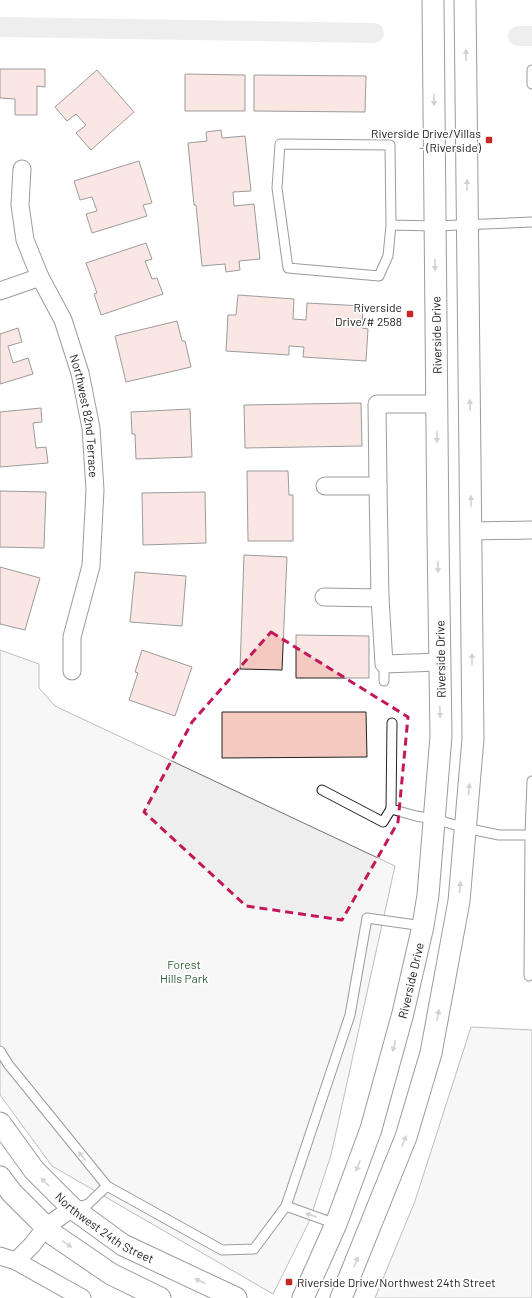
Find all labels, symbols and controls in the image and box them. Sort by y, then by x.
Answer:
one-way arrow [463,48,469,61]
one-way arrow [431,94,437,107]
place label: Riverside Drive/Villas - (Riverside) [371,126,482,154]
marker: Riverside Drive/Villas - (Riverside) [484,135,494,145]
one-way arrow [464,178,470,191]
one-way arrow [432,259,438,272]
street label: Riverside Drive [428,296,444,374]
place label: Riverside Drive/# 2588 [335,300,402,328]
marker: Riverside Drive/# 2588 [405,309,415,319]
street label: Northwest 82nd Terrace [67,352,101,478]
one-way arrow [467,398,473,411]
one-way arrow [434,431,440,444]
one-way arrow [468,494,474,507]
one-way arrow [435,561,441,574]
street label: Riverside Drive [432,620,448,698]
one-way arrow [469,653,476,665]
one-way arrow [437,706,444,718]
one-way arrow [465,783,472,795]
one-way arrow [457,881,464,893]
street label: Riverside Drive [395,941,426,1020]
park label: Forest Hills Park [160,957,208,985]
one-way arrow [435,1009,441,1021]
one-way arrow [391,1040,397,1052]
one-way arrow [402,1135,408,1147]
one-way arrow [78,1150,86,1161]
one-way arrow [354,1160,360,1172]
one-way arrow [40,1177,50,1187]
street label: Northwest 24th Street [53,1189,156,1266]
one-way arrow [305,1212,317,1218]
one-way arrow [62,1240,72,1248]
one-way arrow [353,1255,359,1267]
place label: Riverside Drive/Northwest 24th Street [297,1275,496,1289]
marker: Riverside Drive/Northwest 24th Street [284,1277,294,1287]
one-way arrow [194,1278,206,1284]

